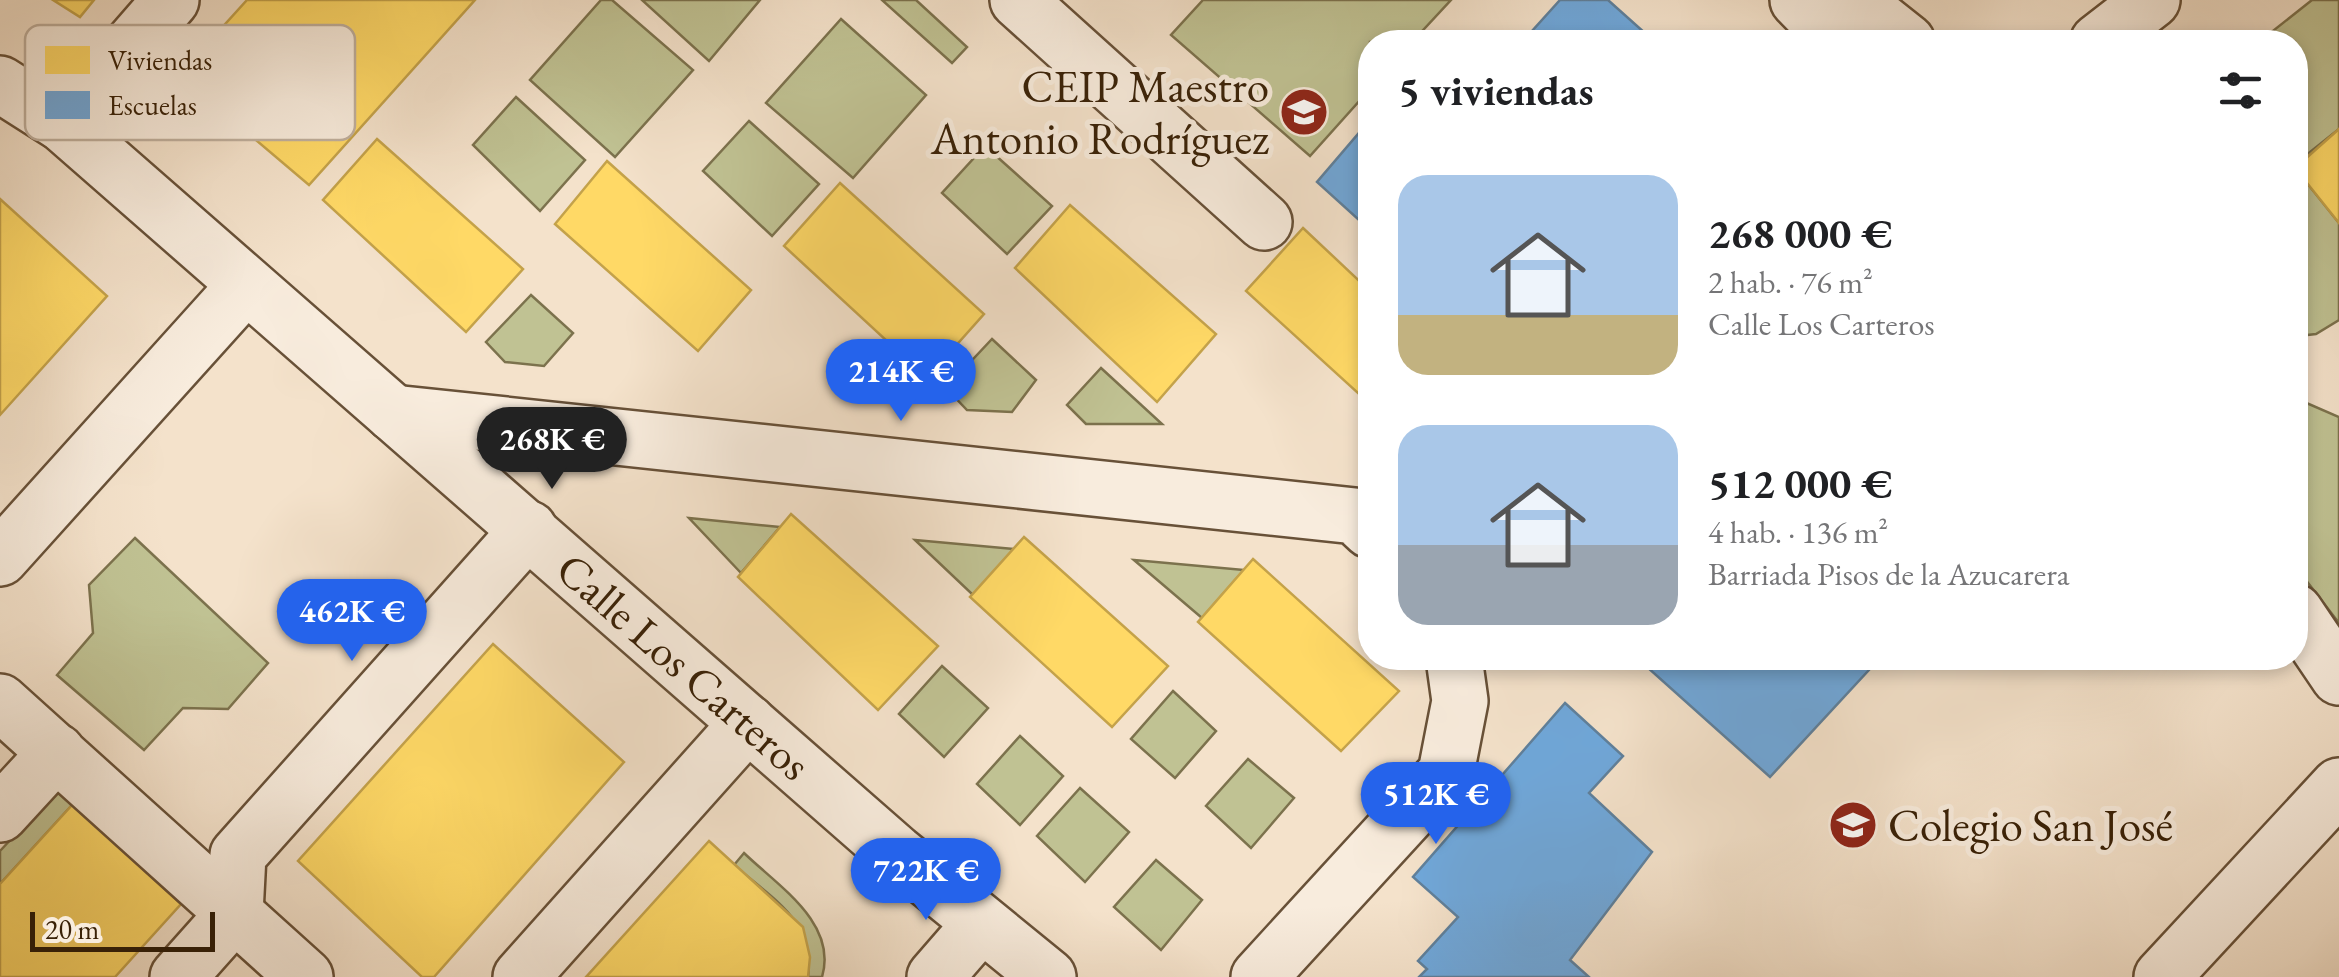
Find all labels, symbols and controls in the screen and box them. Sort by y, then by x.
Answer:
legend [25,25,355,140]
text: Viviendas [108,42,212,78]
place label: CEIP Maestro Antonio Rodríguez [930,57,1269,167]
text: 5 viviendas [1398,63,1594,118]
icon: filters [2213,63,2268,118]
school or university icon: CEIP Maestro Antonio Rodríguez [1278,86,1330,138]
text: Escuelas [108,87,197,123]
text: 268 000 € [1708,206,1892,261]
icon: home [1478,215,1598,335]
text: 2 hab. · 76 m² [1708,261,1873,303]
text: Calle Los Carteros [1708,303,1935,345]
pin: 214K € [820,339,982,424]
text: 214K € [848,350,954,392]
pin: 268K € [471,407,633,492]
text: 268K € [499,418,605,460]
text: 512 000 € [1708,456,1892,511]
icon: home [1478,465,1598,585]
text: 4 hab. · 136 m² [1708,511,1888,553]
street label: Calle Los Carteros [545,540,823,792]
text: Barriada Pisos de la Azucarera [1708,553,2070,595]
pin: 462K € [271,579,433,664]
text: 462K € [299,590,405,632]
pin: 512K € [1355,762,1517,847]
text: 512K € [1383,773,1489,815]
place label: Colegio San José [1888,796,2173,854]
school or university icon: Colegio San José [1827,799,1879,851]
pin: 722K € [845,838,1007,923]
text: 722K € [873,849,979,891]
scale bar [30,907,215,952]
text: 20 m [45,911,99,947]

